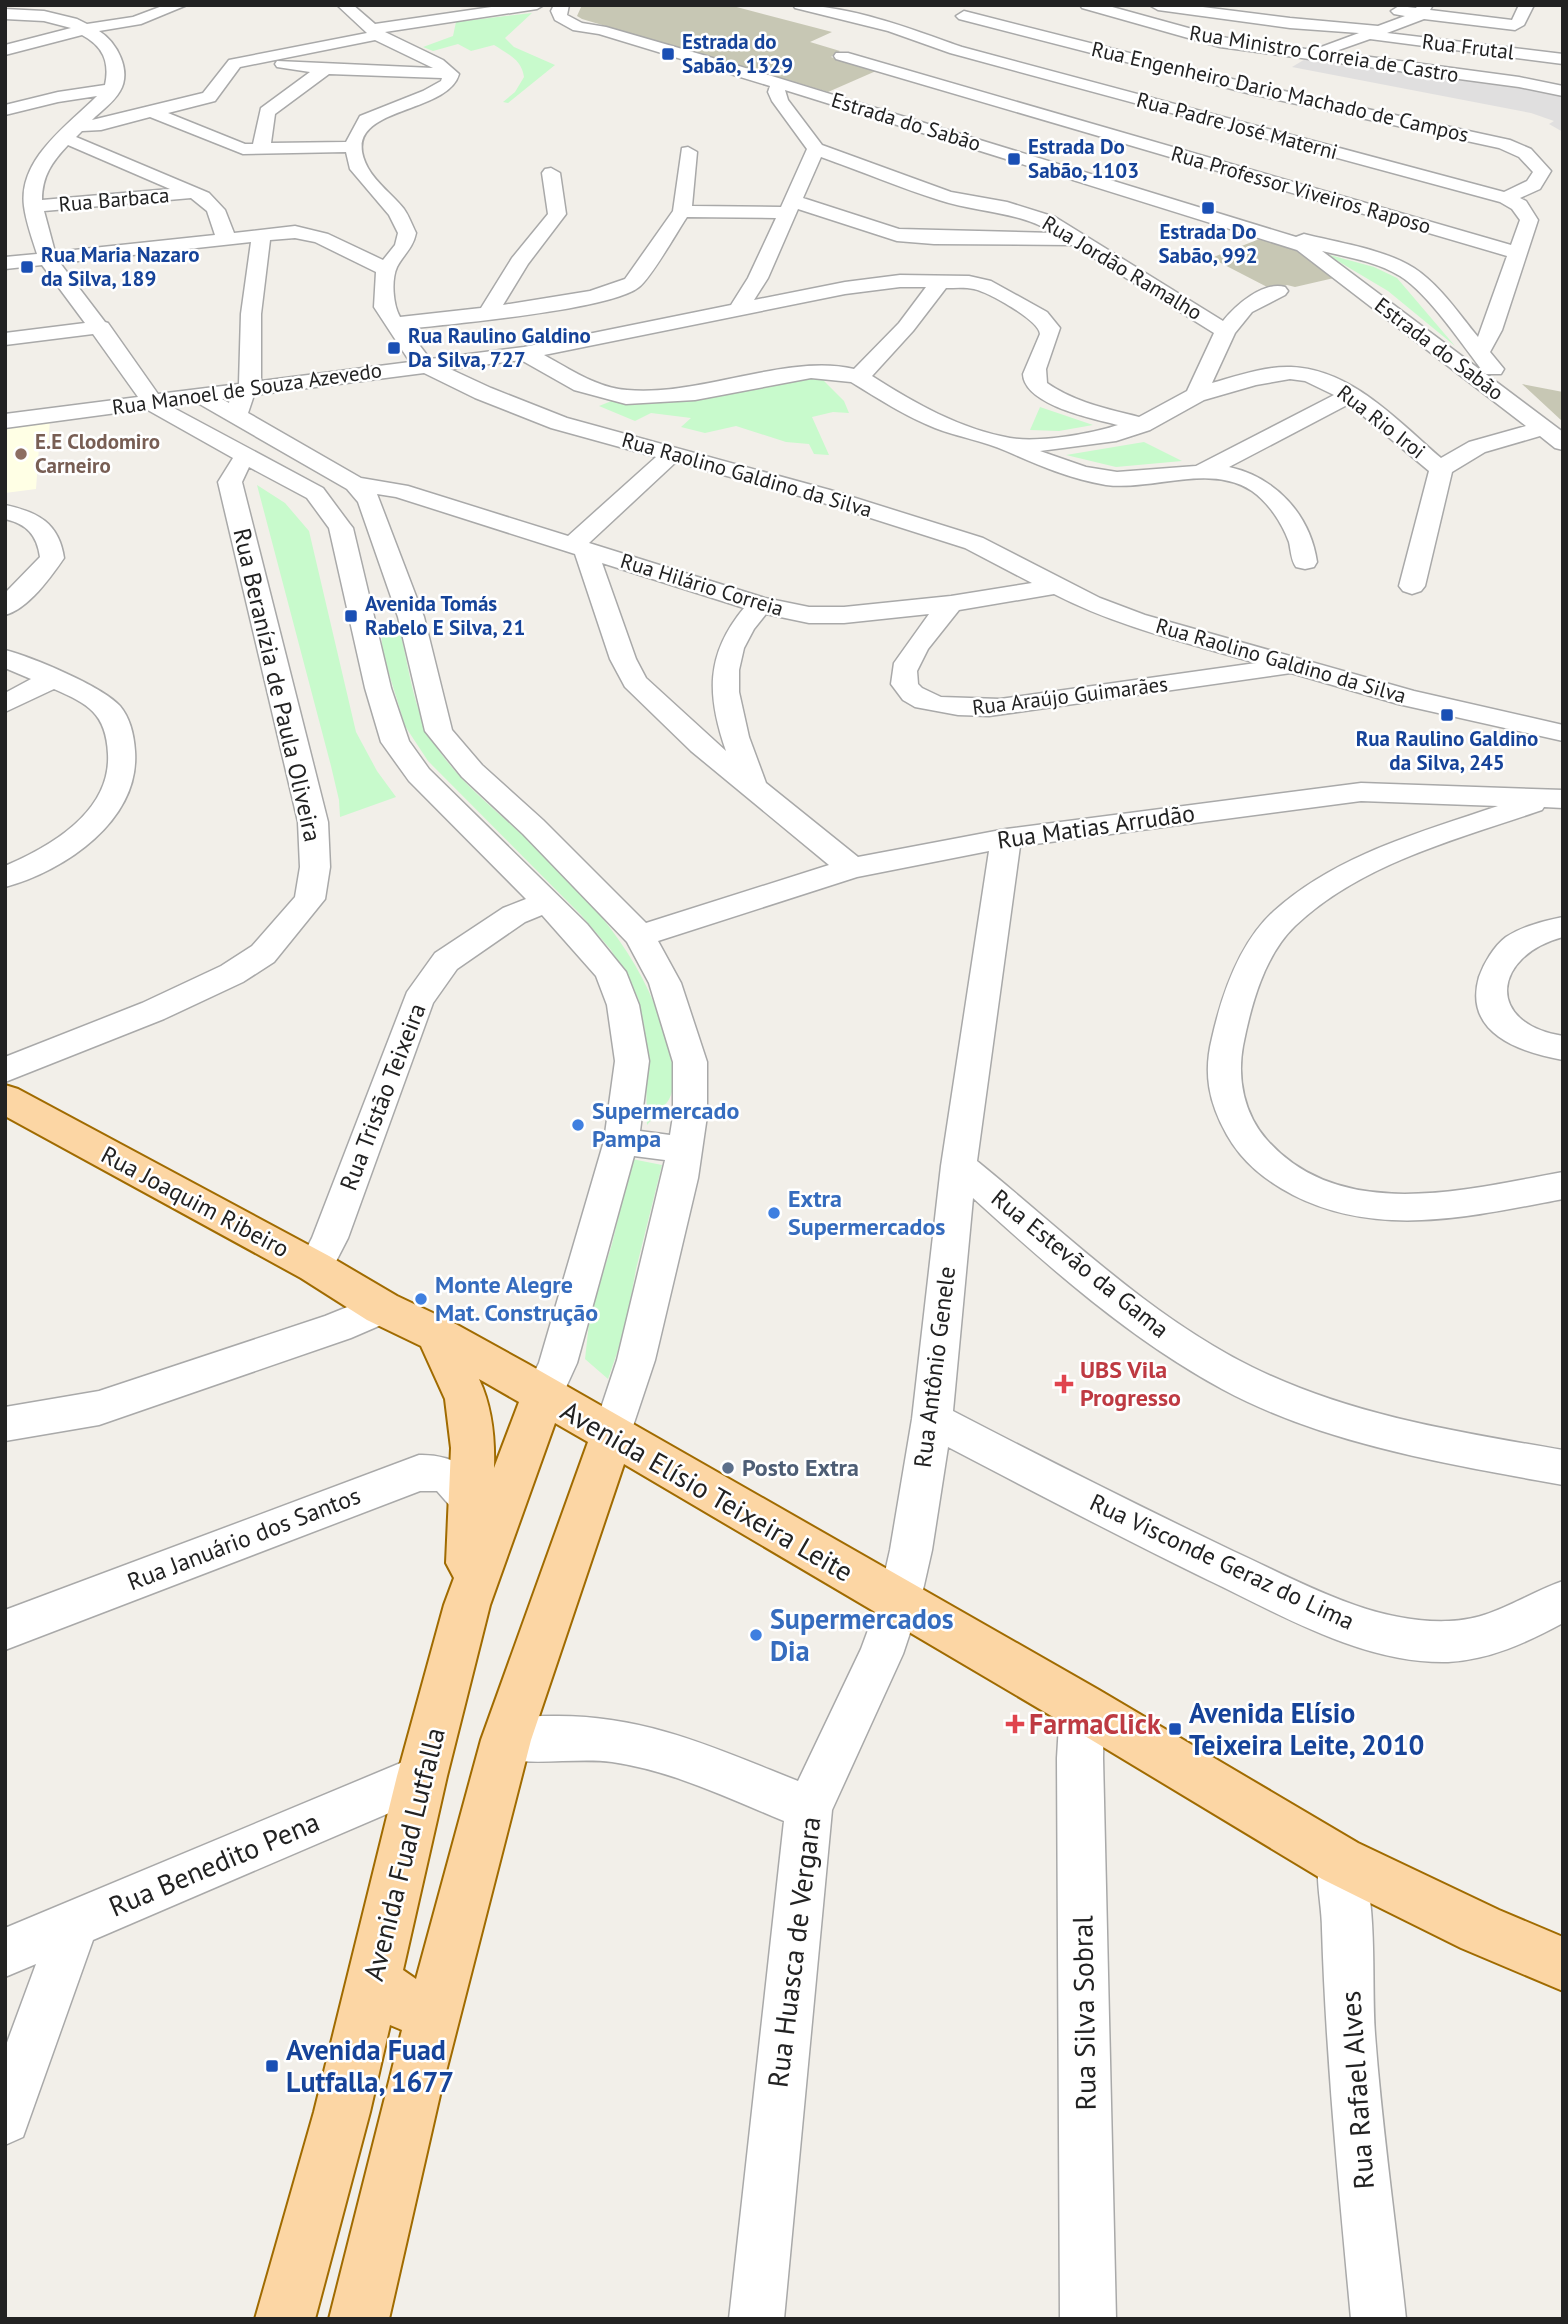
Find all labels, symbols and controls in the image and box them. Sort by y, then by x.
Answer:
street label: Rua Ministro Correia de Castro [1188,19,1461,88]
street label: Rua Frutal [1420,27,1516,66]
place label: Estrada do Sabão, 1329 [682,28,793,79]
street label: Rua Engenheiro Dario Machado de Campos [1089,35,1471,148]
marker: Estrada do Sabão, 1329 [660,46,676,62]
street label: Estrada do Sabão [828,86,984,157]
street label: Rua Padre José Materni [1134,86,1341,165]
place label: Estrada Do Sabão, 1103 [1028,133,1139,184]
street label: Rua Professor Viveiros Raposo [1168,139,1434,240]
marker: Estrada Do Sabão, 1103 [1006,151,1022,167]
street label: Rua Barbaca [57,181,170,218]
marker: Estrada Do Sabão, 992 [1200,200,1216,216]
street label: Rua Jordão Ramalho [1037,209,1207,326]
place label: Estrada Do Sabão, 992 [1158,218,1258,269]
place label: Rua Maria Nazaro da Silva, 189 [41,241,200,292]
marker: Rua Maria Nazaro da Silva, 189 [19,259,35,275]
street label: Estrada do Sabão [1369,291,1509,406]
place label: Rua Raulino Galdino Da Silva, 727 [408,322,591,373]
marker: Rua Raulino Galdino Da Silva, 727 [386,340,402,356]
street label: Rua Manoel de Souza Azevedo [110,356,384,421]
street label: Rua Rio Iroi [1332,379,1431,464]
street label: Rua Raolino Galdino da Silva [619,426,875,523]
place label: E.E Clodomiro Carneiro [35,428,160,479]
marker: E.E Clodomiro Carneiro [13,446,29,462]
street label: Rua Beranízia de Paula Oliveira [226,525,329,845]
street label: Rua Hilário Correia [617,547,787,622]
place label: Avenida Tomás Rabelo E Silva, 21 [365,590,525,641]
marker: Avenida Tomás Rabelo E Silva, 21 [343,608,359,624]
street label: Rua Raolino Galdino da Silva [1153,612,1409,709]
street label: Rua Araújo Guimarães [971,670,1169,721]
marker: Rua Raulino Galdino da Silva, 245 [1439,707,1455,723]
place label: Rua Raulino Galdino da Silva, 245 [1356,725,1538,776]
street label: Rua Matias Arrudão [995,797,1197,856]
street label: Rua Tristão Teixeira [333,999,432,1195]
place label: Supermercado Pampa [592,1095,739,1154]
marker: Supermercado Pampa [570,1117,586,1133]
street label: Rua Joaquim Ribeiro [96,1139,295,1264]
street label: Rua Estevão da Gama [985,1182,1175,1345]
place label: Extra Supermercados [788,1183,945,1242]
marker: Extra Supermercados [766,1205,782,1221]
street label: Rua Antônio Genele [907,1264,962,1469]
place label: Monte Alegre Mat. Construção [435,1269,598,1328]
marker: Monte Alegre Mat. Construção [413,1291,429,1307]
place label: UBS Vila Progresso [1080,1354,1181,1413]
marker: UBS Vila Progresso [1054,1374,1074,1394]
street label: Avenida Elísio Teixeira Leite [554,1392,860,1590]
place label: Posto Extra [742,1452,859,1483]
marker: Posto Extra [720,1460,736,1476]
street label: Rua Januário dos Santos [123,1480,365,1597]
street label: Rua Visconde Geraz do Lima [1085,1487,1359,1637]
place label: Supermercados Dia [770,1600,954,1669]
marker: Supermercados Dia [748,1627,764,1643]
place label: Avenida Elísio Teixeira Leite, 2010 [1189,1694,1424,1763]
place label: FarmaClick [1029,1705,1161,1742]
marker: FarmaClick [1007,1716,1023,1732]
marker: Avenida Elísio Teixeira Leite, 2010 [1167,1721,1183,1737]
street label: Avenida Fuad Lutfalla [354,1723,453,1984]
street label: Rua Benedito Pena [103,1803,325,1925]
street label: Rua Huasca de Vergara [759,1814,828,2090]
street label: Rua Silva Sobral [1063,1915,1104,2111]
street label: Rua Rafael Alves [1331,1990,1382,2190]
place label: Avenida Fuad Lutfalla, 1677 [286,2031,454,2100]
marker: Avenida Fuad Lutfalla, 1677 [264,2058,280,2074]

